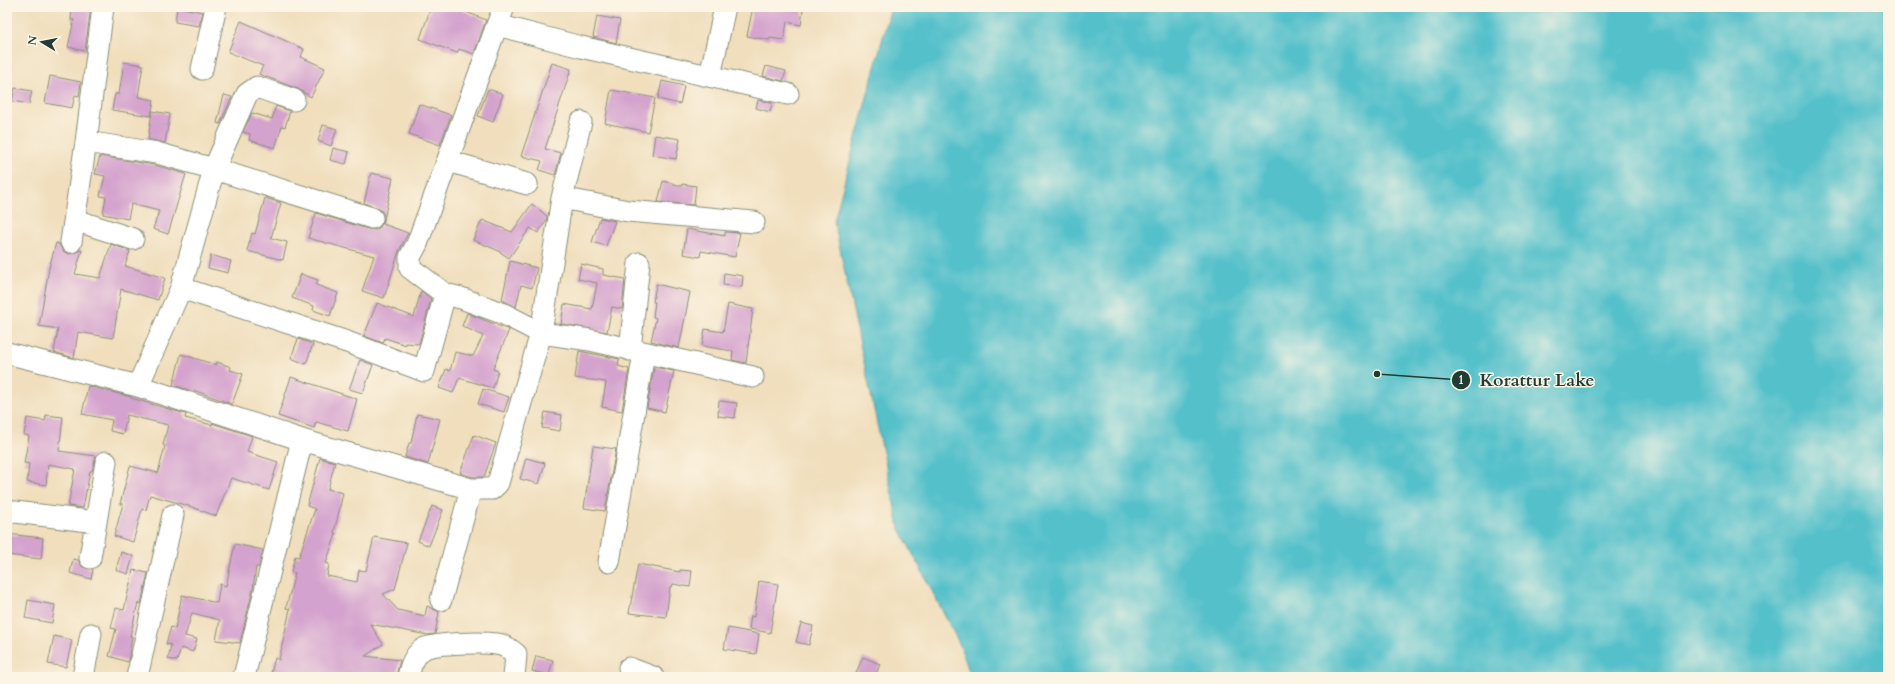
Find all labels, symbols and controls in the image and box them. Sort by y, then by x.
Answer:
north arrow [22,22,62,62]
text: N [24,34,41,46]
callout: Korattur Lake [1451,365,1602,395]
text: Korattur Lake [1480,368,1595,393]
text: 1 [1458,372,1464,388]

